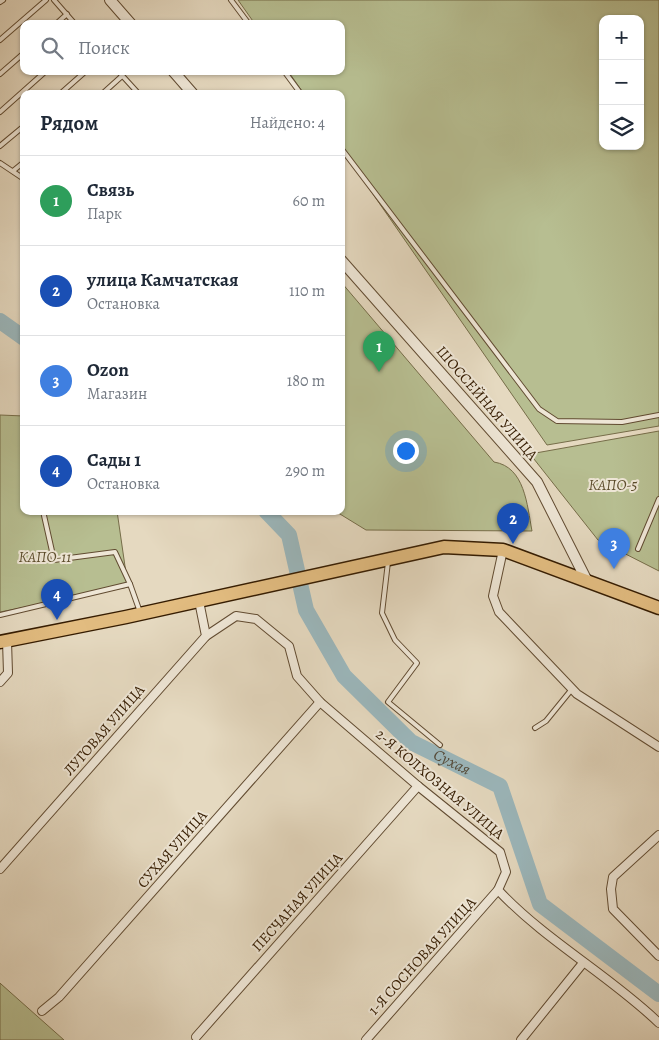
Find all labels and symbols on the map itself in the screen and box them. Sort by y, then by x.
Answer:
pin: 1 [363,331,395,372]
street label: ШОССЕЙНАЯ УЛИЦА [432,341,543,465]
your location [393,438,419,464]
park label: КАПО-5 [589,475,638,495]
pin: 2 [497,503,529,544]
pin: 3 [598,528,630,569]
park label: КАПО-11 [19,547,71,567]
pin: 4 [41,579,73,620]
street label: ЛУГОВАЯ УЛИЦА [59,680,149,780]
street label: 2-Я КОЛХОЗНАЯ УЛИЦА [371,724,509,844]
water label: Сухая [430,744,474,781]
street label: СУХАЯ УЛИЦА [133,806,212,892]
street label: ПЕСЧАНАЯ УЛИЦА [247,848,347,956]
street label: 1-Я СОСНОВАЯ УЛИЦА [364,893,480,1019]

